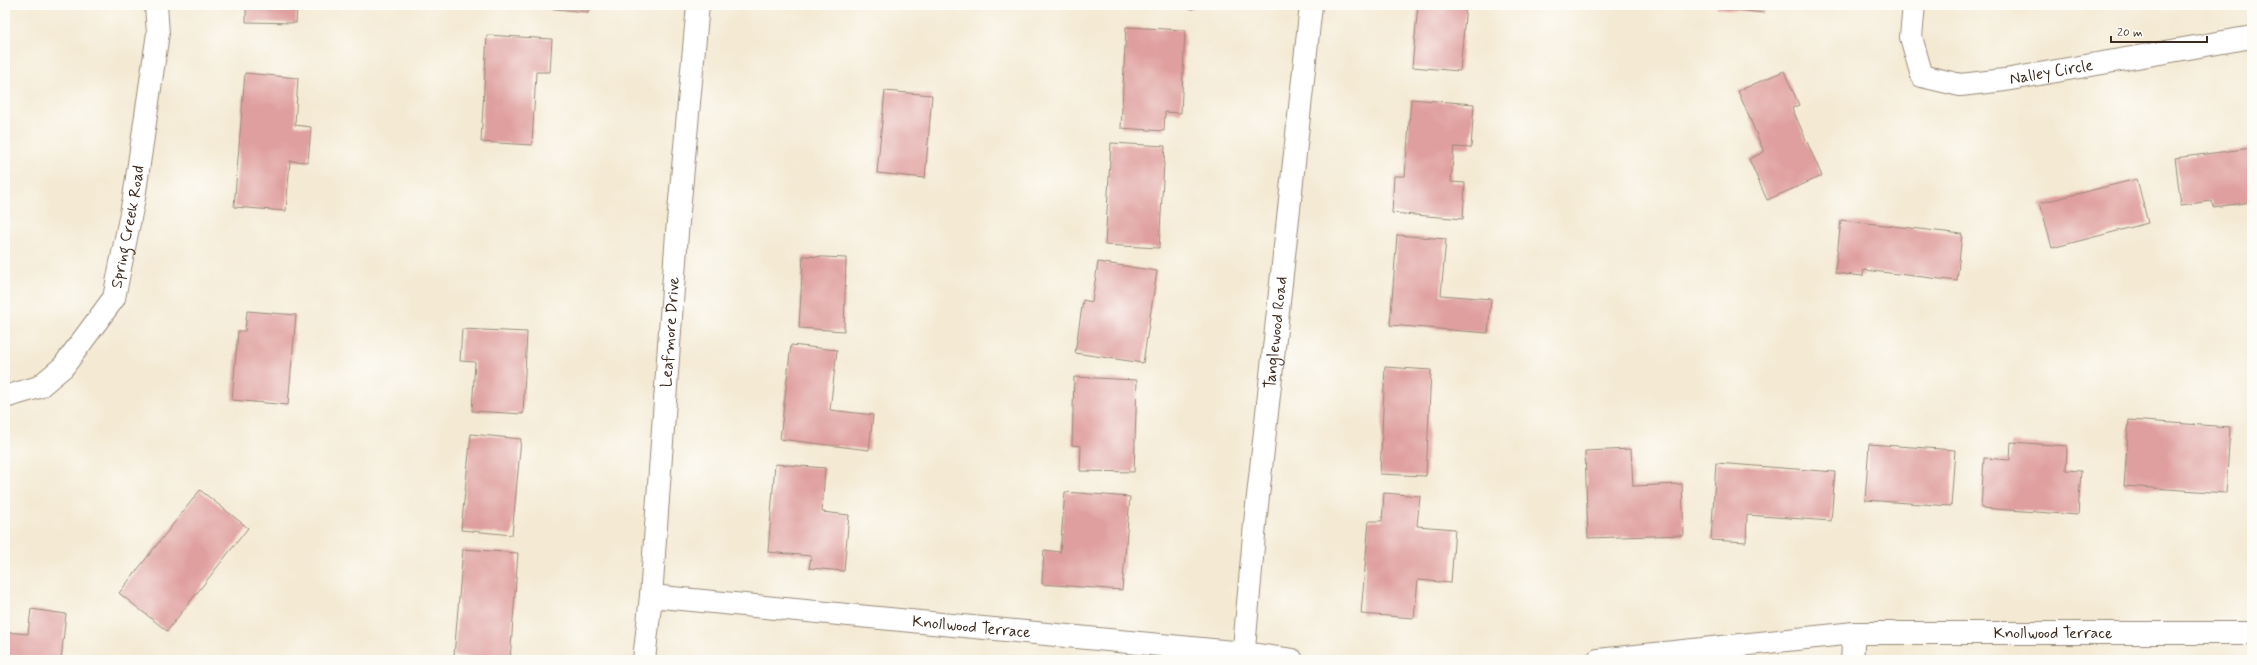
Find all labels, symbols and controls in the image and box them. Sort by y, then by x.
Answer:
scale bar [2111,18,2207,44]
text: 20 m [2117,25,2143,41]
street label: Nalley Circle [2008,54,2095,90]
street label: Spring Creek Road [106,164,149,290]
street label: Tanglewood Road [1259,275,1292,390]
street label: Leafmore Drive [655,276,684,388]
street label: Knollwood Terrace [911,611,1032,643]
street label: Knollwood Terrace [1993,623,2113,644]

